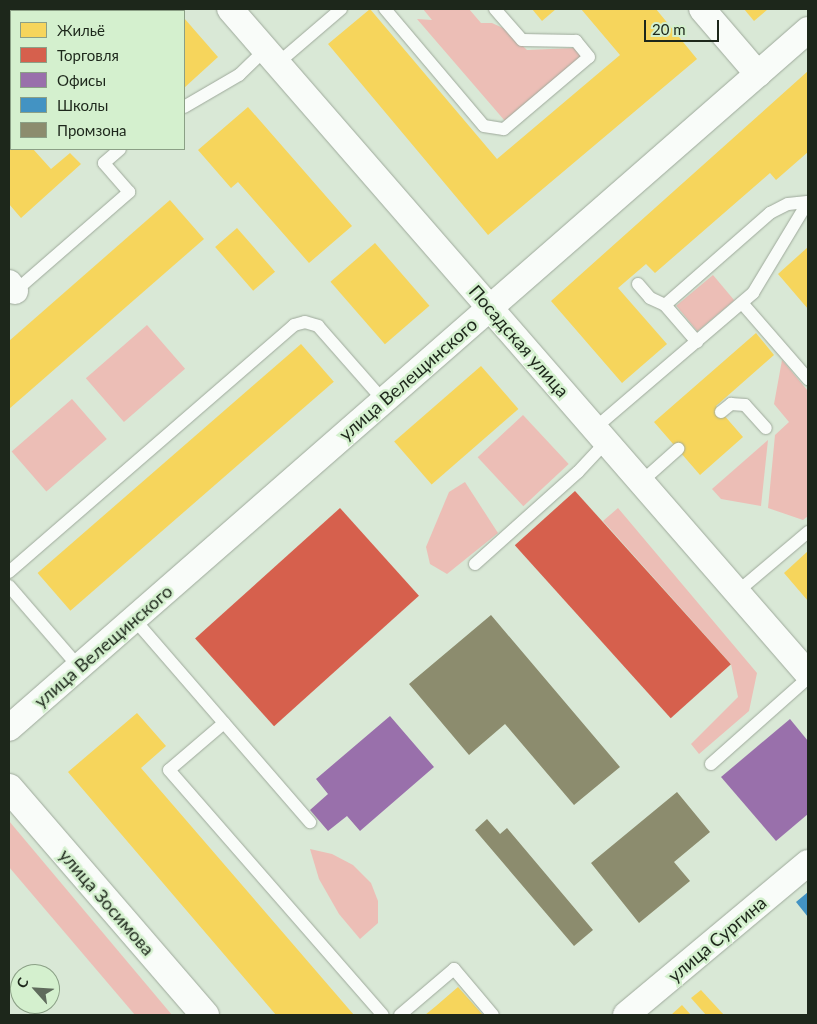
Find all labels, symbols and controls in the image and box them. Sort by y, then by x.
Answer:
legend [10,10,185,150]
scale bar [647,10,722,42]
text: 20 m [652,20,686,38]
text: Жильё [57,21,105,39]
text: Торговля [57,46,119,64]
text: Офисы [57,71,106,89]
text: Школы [57,96,108,114]
text: Промзона [57,121,127,139]
street label: Посадская улица [465,281,573,401]
street label: улица Велещинского [335,313,481,445]
street label: улица Велещинского [30,580,176,712]
street label: улица Зосимова [55,844,159,960]
street label: улица Сургина [663,892,771,986]
north arrow [10,964,60,1014]
text: С [12,975,32,991]

